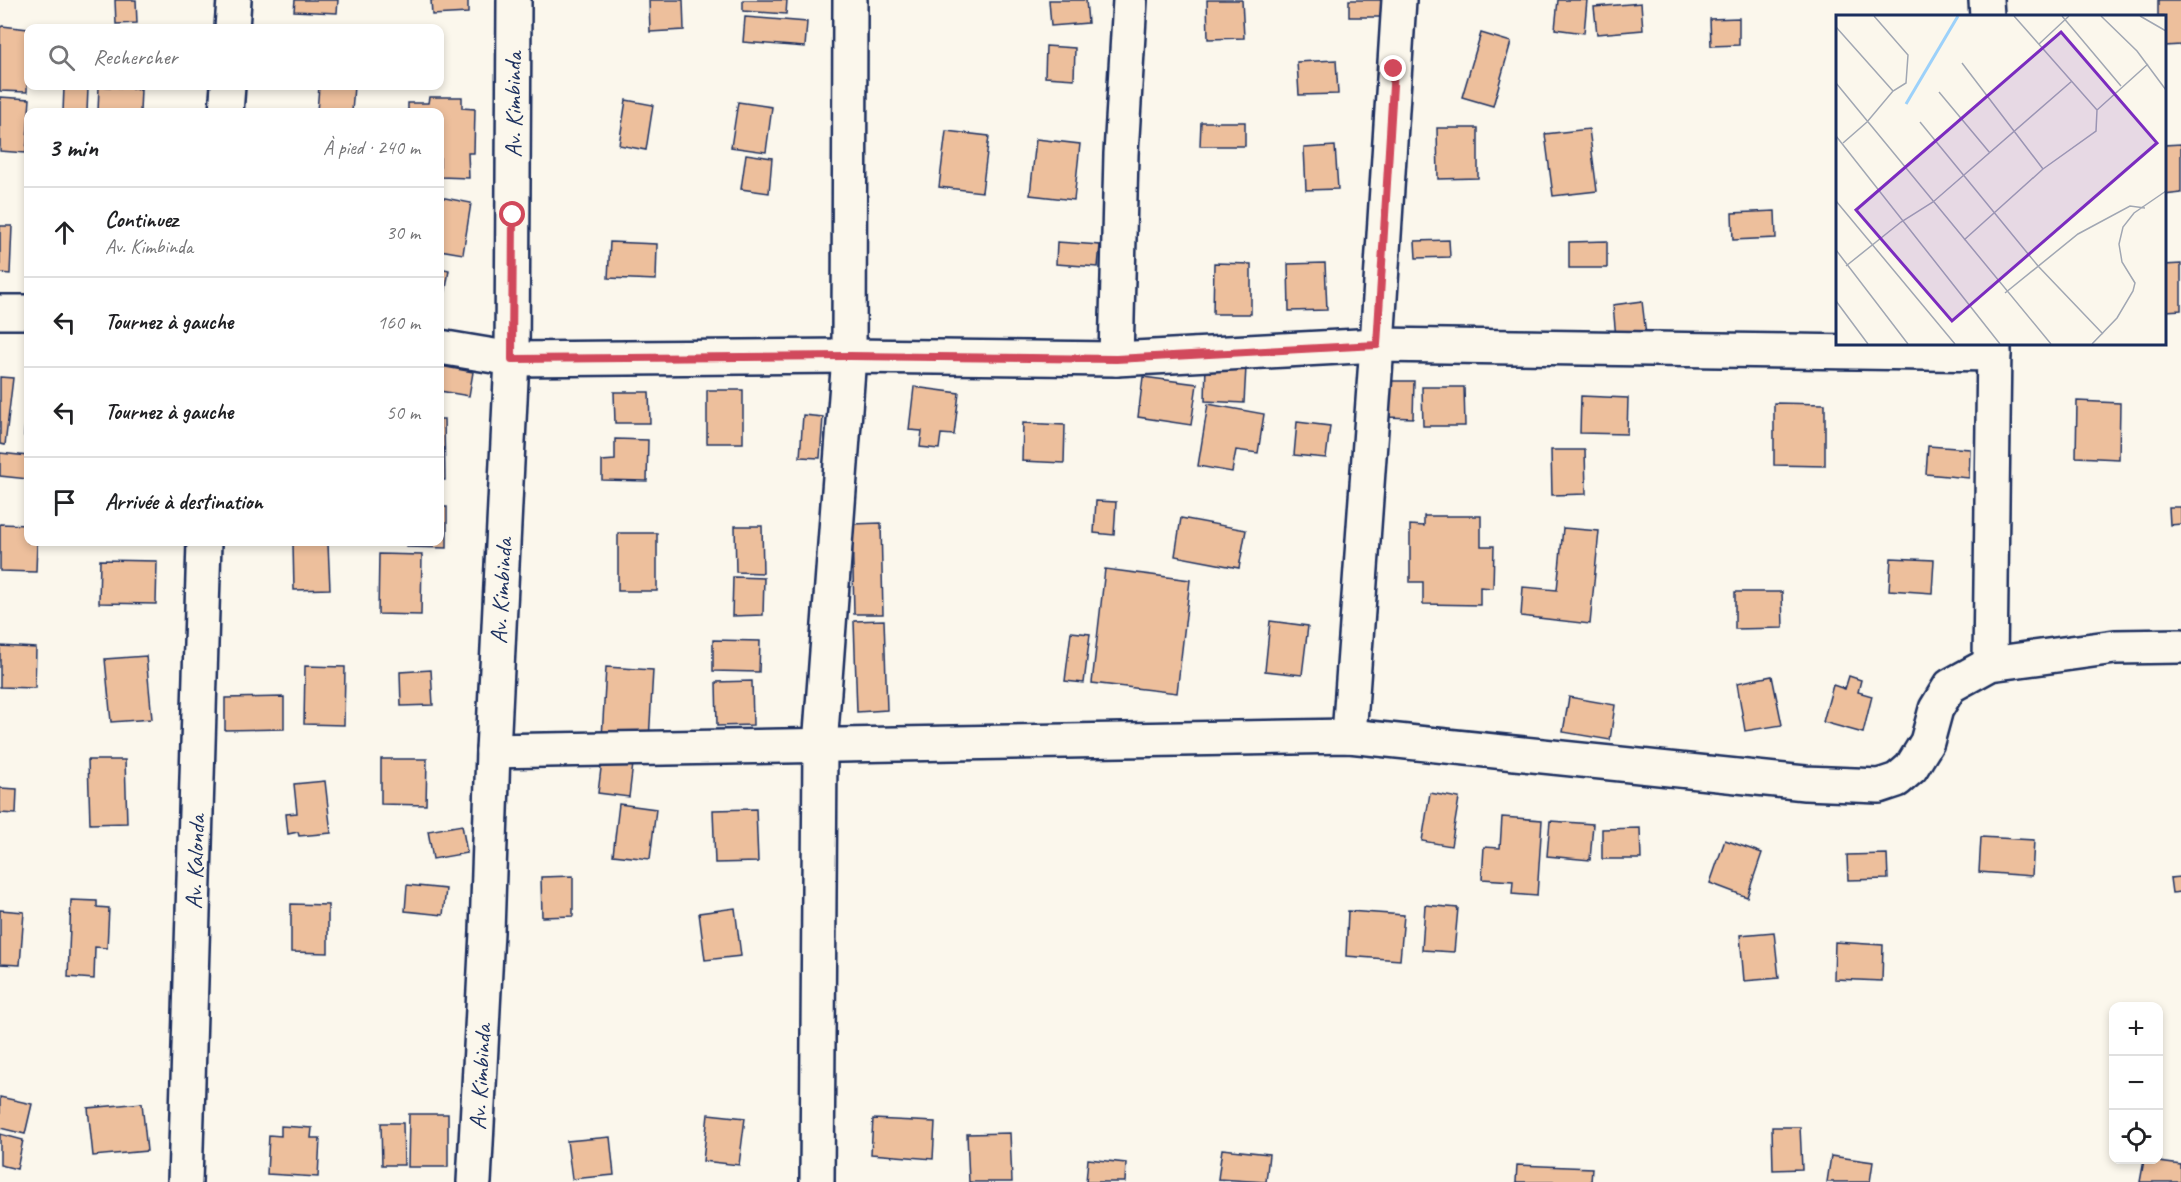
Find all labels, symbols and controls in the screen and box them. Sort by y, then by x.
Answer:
inset map [1836,15,2166,345]
search box [24,24,444,90]
icon: search [45,41,78,74]
text: Rechercher [93,43,177,71]
street label: Av. Kimbinda [498,50,528,158]
route end [1380,55,1406,81]
text: 3 min [48,131,98,164]
text: À pied · 240 m [323,135,420,160]
route start [499,201,525,227]
text: Continuez [105,206,178,234]
icon: ahead [48,216,81,249]
text: 30 m [386,220,420,245]
text: Av. Kimbinda [105,234,193,259]
icon: left [48,306,81,339]
text: Tournez à gauche [105,308,233,336]
text: 160 m [377,310,420,335]
icon: left [48,396,81,429]
text: Tournez à gauche [105,398,233,426]
text: 50 m [386,400,420,425]
icon: arrive [48,486,81,519]
text: Arrivée à destination [105,488,263,516]
street label: Av. Kimbinda [483,535,519,644]
street label: Av. Kalonda [178,812,212,910]
map controls [2109,1002,2163,1164]
button: + [2109,1002,2163,1056]
street label: Av. Kimbinda [462,1021,498,1130]
button: − [2109,1056,2163,1110]
button: locate [2109,1110,2163,1164]

